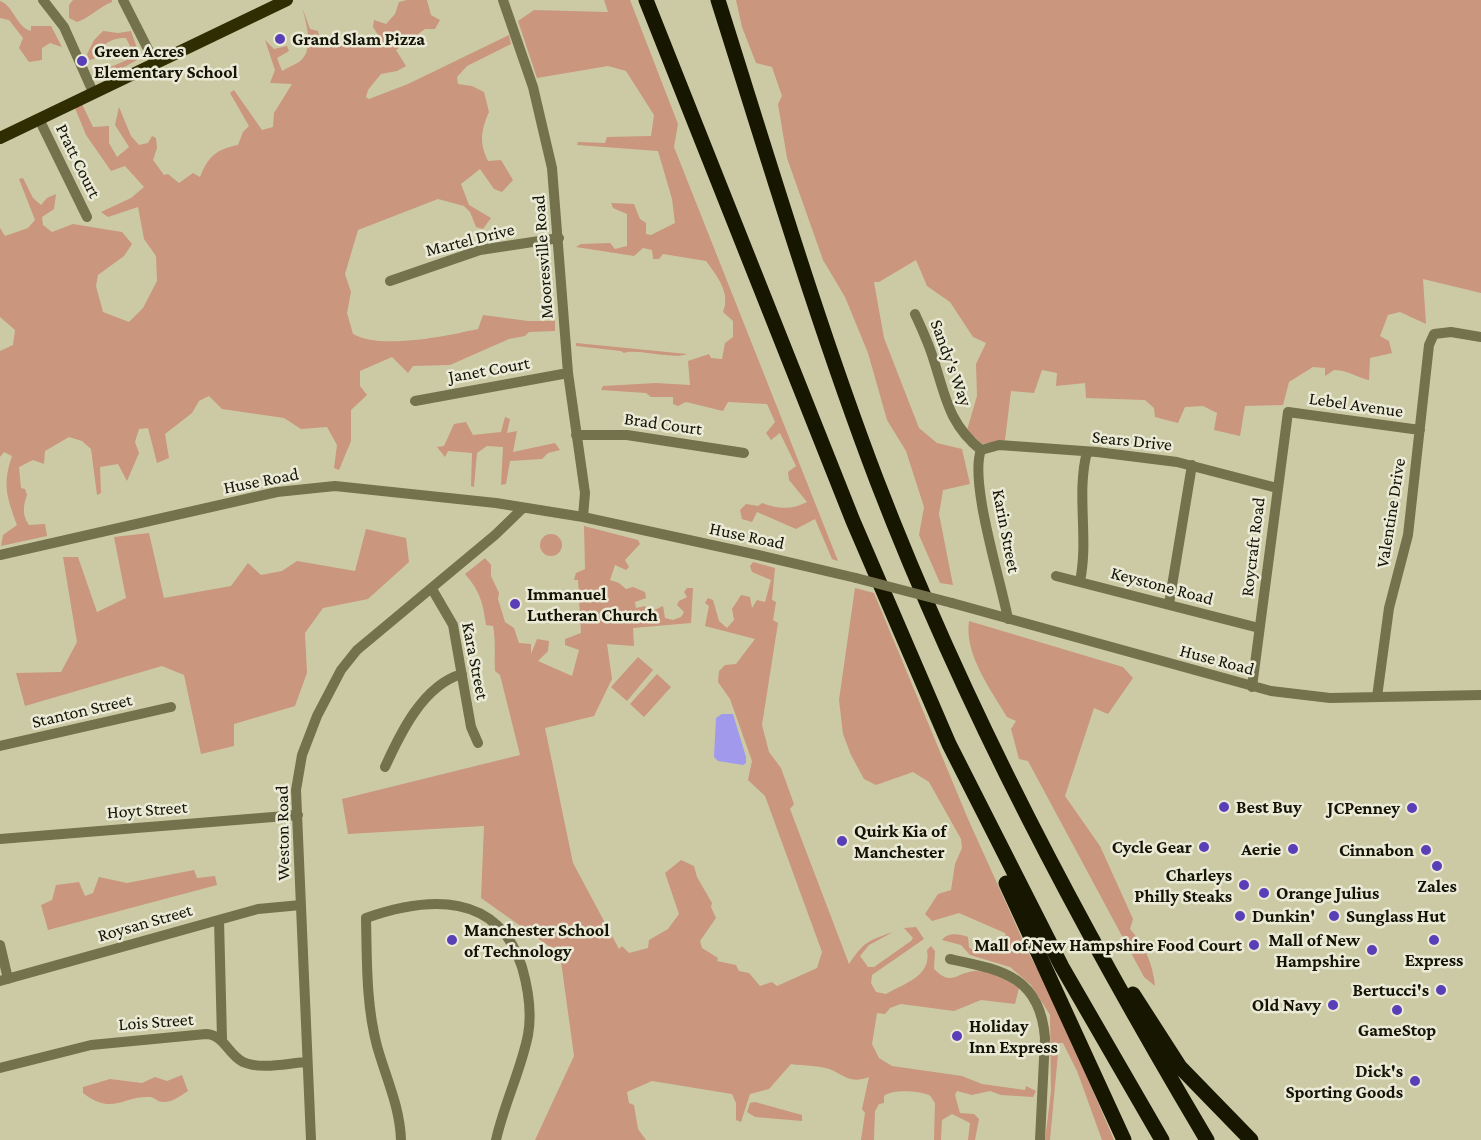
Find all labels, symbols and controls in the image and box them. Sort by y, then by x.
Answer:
place label: Grand Slam Pizza [292,28,425,50]
marker: Grand Slam Pizza [273,32,287,46]
place label: Green Acres Elementary School [94,40,238,82]
marker: Green Acres Elementary School [75,54,89,68]
street label: Pratt Court [51,120,105,202]
street label: Mooresville Road [528,194,558,320]
street label: Martel Drive [423,219,517,261]
street label: Sandy's Way [925,317,977,409]
street label: Janet Court [447,352,531,388]
street label: Lebel Avenue [1307,388,1405,422]
street label: Brad Court [623,408,703,440]
street label: Sears Drive [1091,426,1173,456]
street label: Valentine Drive [1372,457,1410,569]
street label: Huse Road [222,463,300,499]
street label: Karin Street [987,487,1025,575]
street label: Roycraft Road [1236,496,1270,598]
street label: Huse Road [707,518,787,554]
street label: Keystone Road [1108,562,1216,610]
place label: Immanuel Lutheran Church [527,583,658,626]
marker: Immanuel Lutheran Church [508,597,522,611]
street label: Kara Street [457,620,493,702]
street label: Huse Road [1177,640,1257,680]
street label: Stanton Street [30,689,134,733]
street label: Weston Road [271,785,295,881]
street label: Hoyt Street [106,796,188,824]
place label: Best Buy [1236,796,1302,818]
place label: JCPenney [1327,797,1400,819]
marker: Best Buy [1217,800,1231,814]
marker: JCPenney [1405,801,1419,815]
place label: Quirk Kia of Manchester [854,820,946,862]
marker: Quirk Kia of Manchester [835,834,849,848]
place label: Cycle Gear [1112,836,1192,858]
place label: Aerie [1241,838,1281,860]
place label: Cinnabon [1339,839,1414,861]
marker: Cycle Gear [1197,840,1211,854]
marker: Aerie [1286,842,1300,856]
marker: Cinnabon [1419,843,1433,857]
marker: Zales [1430,859,1444,873]
place label: Charleys Philly Steaks [1134,864,1232,906]
place label: Zales [1417,875,1457,897]
marker: Charleys Philly Steaks [1237,878,1251,892]
place label: Orange Julius [1276,882,1379,904]
marker: Orange Julius [1257,886,1271,900]
street label: Roysan Street [95,899,195,947]
place label: Dunkin' [1252,905,1315,927]
place label: Sunglass Hut [1346,905,1446,927]
marker: Dunkin' [1233,909,1247,923]
marker: Sunglass Hut [1327,909,1341,923]
place label: Manchester School of Technology [464,919,609,962]
place label: Mall of New Hampshire [1268,929,1360,972]
marker: Manchester School of Technology [445,933,459,947]
marker: Express [1427,933,1441,947]
place label: Mall of New Hampshire Food Court [974,934,1242,956]
marker: Mall of New Hampshire Food Court [1247,938,1261,952]
marker: Mall of New Hampshire [1365,943,1379,957]
place label: Express [1405,949,1463,971]
place label: Bertucci's [1353,979,1429,1001]
marker: Bertucci's [1434,983,1448,997]
place label: Old Navy [1252,994,1321,1016]
marker: Old Navy [1326,998,1340,1012]
marker: GameStop [1390,1003,1404,1017]
street label: Lois Street [118,1009,194,1035]
place label: Holiday Inn Express [969,1015,1058,1058]
place label: GameStop [1358,1019,1436,1041]
marker: Holiday Inn Express [950,1029,964,1043]
place label: Dick's Sporting Goods [1285,1060,1403,1102]
marker: Dick's Sporting Goods [1408,1074,1422,1088]

